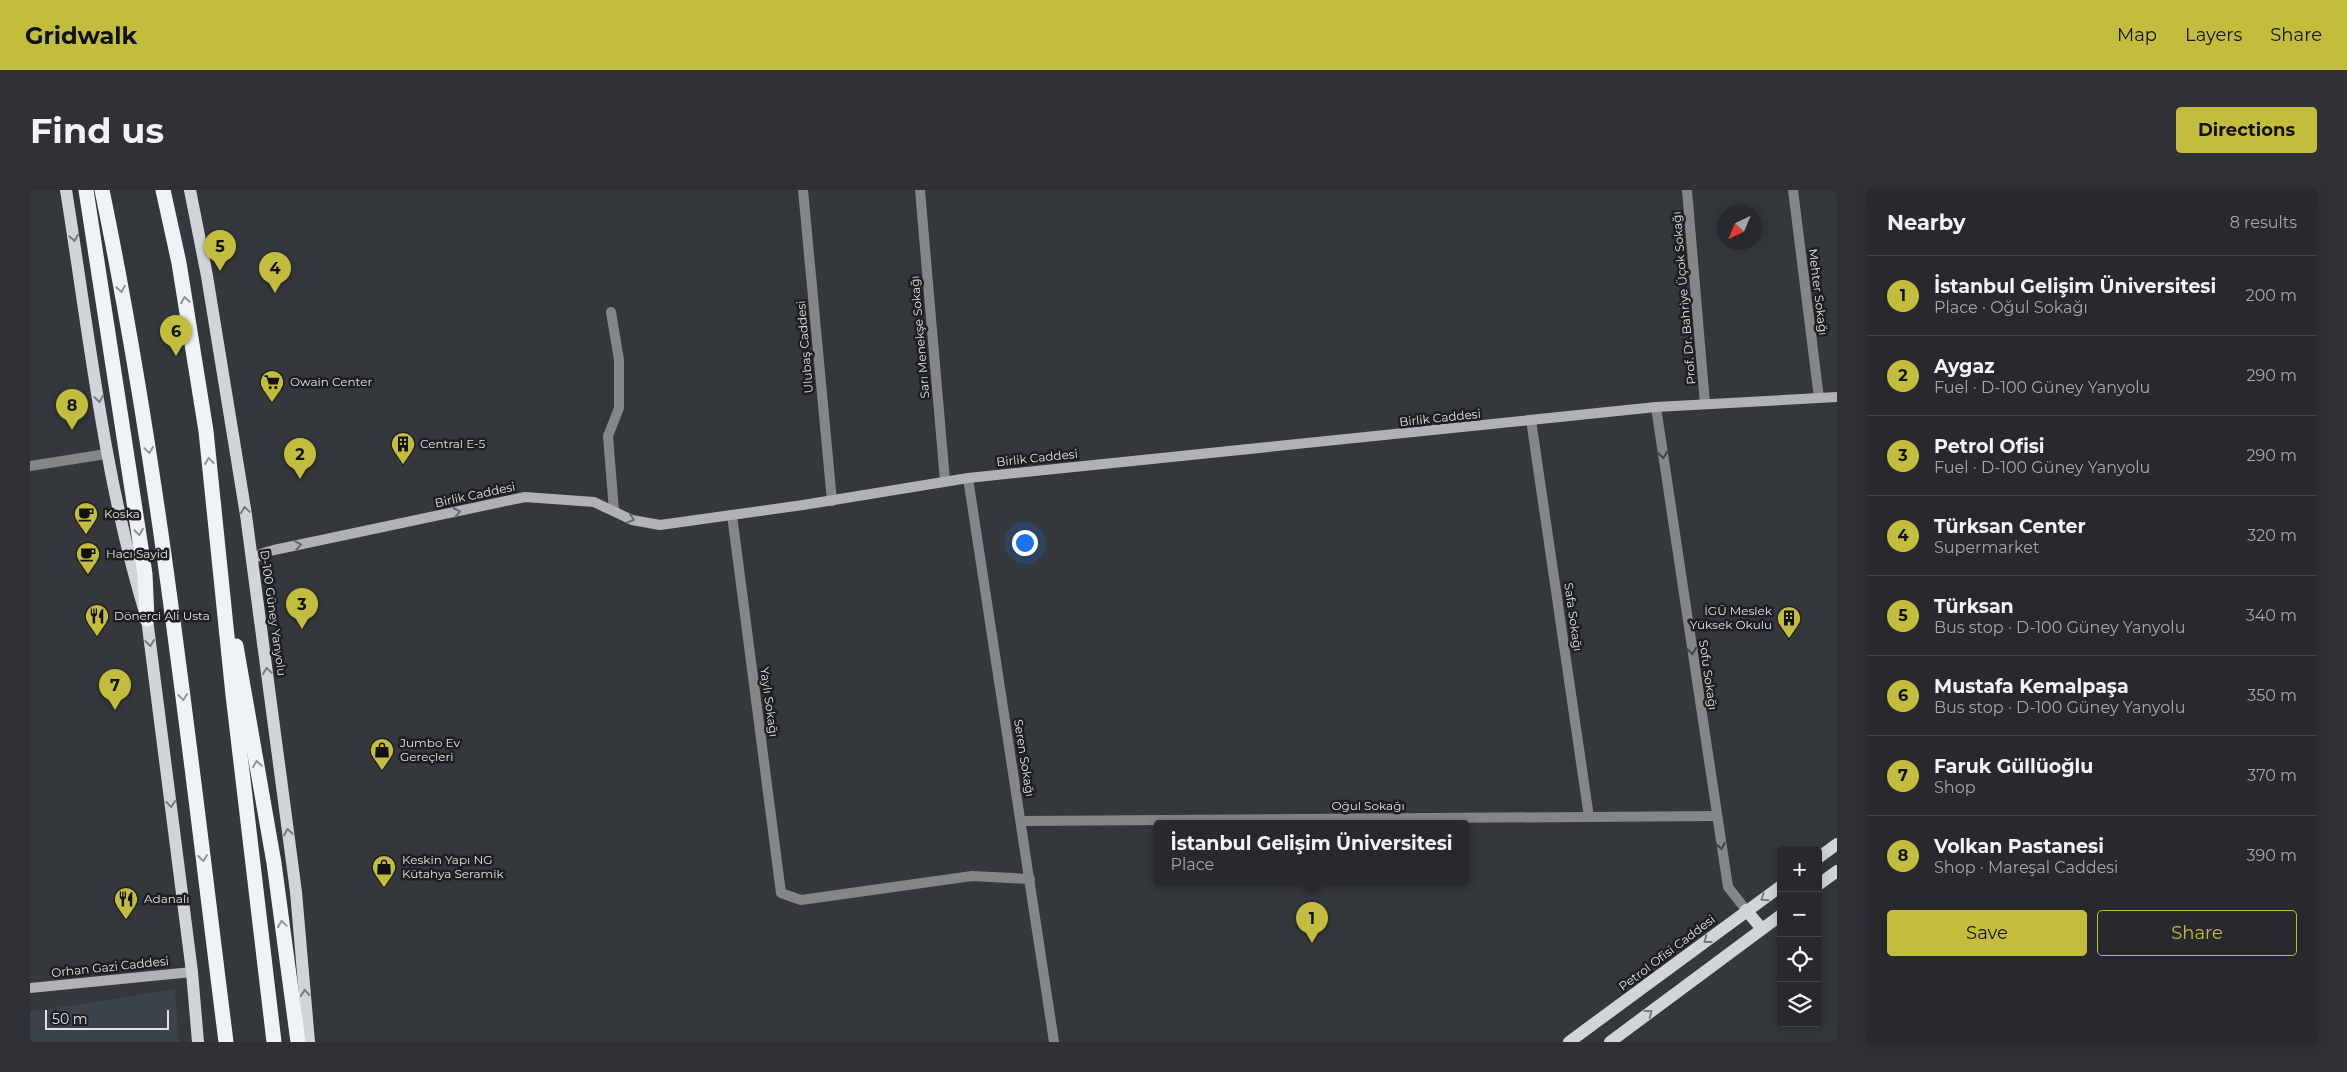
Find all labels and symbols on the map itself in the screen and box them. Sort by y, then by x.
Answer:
north arrow [1717,205,1762,250]
street label: Prof. Dr. Bahriye Üçok Sokağı [1668,211,1699,385]
pin: 5 [204,230,236,271]
one-way arrow [68,235,79,243]
street label: Mehter Sokağı [1806,248,1831,336]
pin: 4 [259,252,291,293]
street label: Sarı Menekşe Sokağı [907,275,932,399]
one-way arrow [116,285,126,294]
one-way arrow [181,296,191,305]
street label: Ulubaş Caddesi [793,300,816,394]
pin: 6 [160,315,192,356]
supermarket icon: Owain Center [259,369,285,403]
place label: Owain Center [290,374,372,389]
pin: 8 [56,389,88,430]
one-way arrow [93,395,104,403]
street label: Birlik Caddesi [1398,406,1481,429]
building icon: Central E-5 [390,431,416,465]
place label: Central E-5 [420,436,486,451]
pin: 2 [284,438,316,479]
one-way arrow [143,445,153,454]
street label: Birlik Caddesi [995,446,1078,469]
one-way arrow [1658,451,1668,460]
one-way arrow [204,457,215,465]
street label: Birlik Caddesi [433,479,516,510]
cafe icon: Koska [73,501,99,535]
one-way arrow [240,505,251,513]
place label: Koska [104,506,140,521]
one-way arrow [452,507,461,518]
one-way arrow [626,513,635,523]
one-way arrow [133,528,143,537]
your location [1012,530,1038,556]
cafe icon: Hacı Sayid [75,541,101,575]
one-way arrow [293,541,302,551]
place label: Hacı Sayid [106,546,168,561]
street label: D-100 Güney Yanyolu [257,549,290,677]
street label: Safa Sokağı [1561,582,1586,652]
pin: 3 [286,588,318,629]
restaurant icon: Dönerci Ali Usta [84,603,110,637]
place label: İGÜ Meslek Yüksek Okulu [1690,603,1773,632]
building icon: İGÜ Meslek Yüksek Okulu [1776,605,1802,639]
place label: Dönerci Ali Usta [114,608,210,623]
one-way arrow [144,639,155,647]
street label: Sofu Sokağı [1696,639,1721,711]
one-way arrow [1686,647,1697,655]
one-way arrow [262,666,273,674]
street label: Yaylı Sokağı [757,666,782,738]
pin: 7 [99,669,131,710]
one-way arrow [177,693,188,701]
street label: Seren Sokağı [1011,718,1038,798]
place label: Jumbo Ev Gereçleri [399,735,461,764]
shop icon: Jumbo Ev Gereçleri [369,737,395,771]
one-way arrow [253,759,263,768]
street label: Oğul Sokağı [1331,798,1405,813]
one-way arrow [165,800,175,808]
one-way arrow [283,828,293,836]
one-way arrow [1716,842,1726,851]
place label: Keskin Yapı NG Kütahya Seramik [402,852,504,881]
one-way arrow [198,854,208,863]
shop icon: Keskin Yapı NG Kütahya Seramik [371,854,397,888]
restaurant icon: Adanalı [113,886,139,920]
place label: Adanalı [144,891,189,906]
one-way arrow [1760,892,1769,901]
pin: 1 [1296,902,1328,943]
street label: Petrol Ofisi Caddesi [1616,911,1718,994]
one-way arrow [277,920,288,928]
one-way arrow [1704,934,1713,942]
street label: Orhan Gazi Caddesi [50,953,170,980]
one-way arrow [300,989,311,997]
scale bar [45,1007,169,1030]
one-way arrow [1643,1010,1653,1019]

